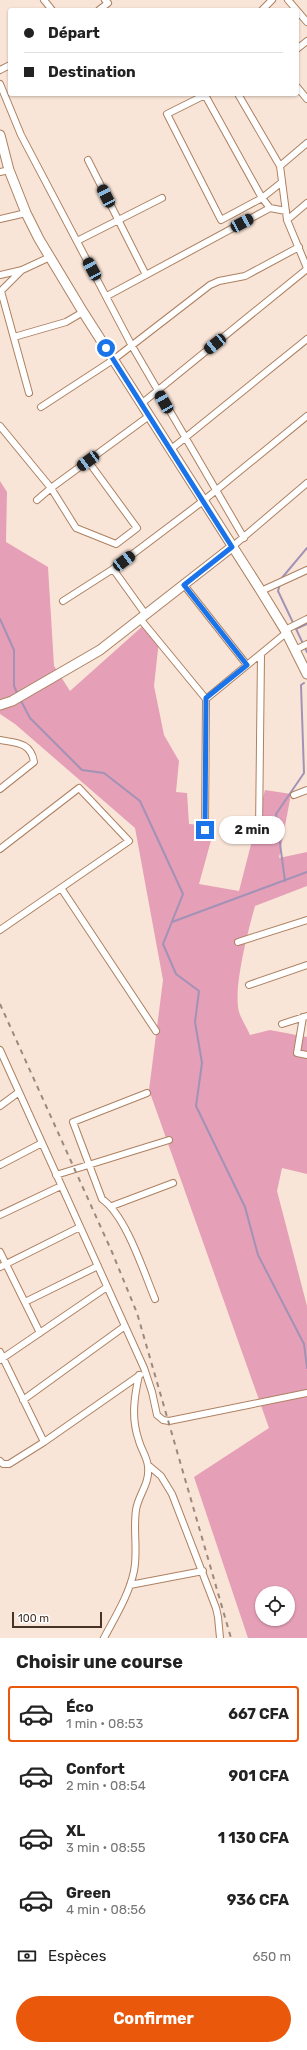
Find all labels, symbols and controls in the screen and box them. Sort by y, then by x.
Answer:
text: Départ [48,24,100,42]
text: Destination [48,63,136,81]
car [95,183,117,209]
car [229,212,255,234]
car [81,256,103,282]
car [202,332,228,356]
route start [97,339,115,357]
car [153,389,175,415]
car [75,449,101,473]
car [111,549,137,573]
callout: 2 min [219,816,285,844]
route end [196,821,214,839]
text: 2 min [234,822,270,837]
map controls [255,1586,295,1626]
button: locate [255,1586,295,1626]
scale bar [12,1610,102,1629]
text: 100 m [18,1612,49,1625]
text: Choisir une course [16,1651,183,1673]
icon: car [18,1696,54,1732]
text: Éco [66,1698,94,1716]
text: 667 CFA [228,1705,289,1723]
text: 1 min · 08:53 [66,1716,143,1731]
icon: car [18,1758,54,1794]
text: Confort [66,1760,125,1778]
text: 901 CFA [229,1767,289,1785]
text: 2 min · 08:54 [66,1778,146,1793]
icon: car [18,1820,54,1856]
text: XL [66,1822,85,1840]
text: 1 130 CFA [218,1829,289,1847]
text: 3 min · 08:55 [66,1840,146,1855]
icon: car [18,1882,54,1918]
text: Green [66,1884,111,1902]
text: 936 CFA [227,1891,289,1909]
text: 4 min · 08:56 [66,1902,146,1917]
icon: cash [16,1945,38,1967]
text: Espèces [48,1947,106,1965]
text: 650 m [252,1949,291,1964]
button: Confirmer [16,1996,291,2042]

